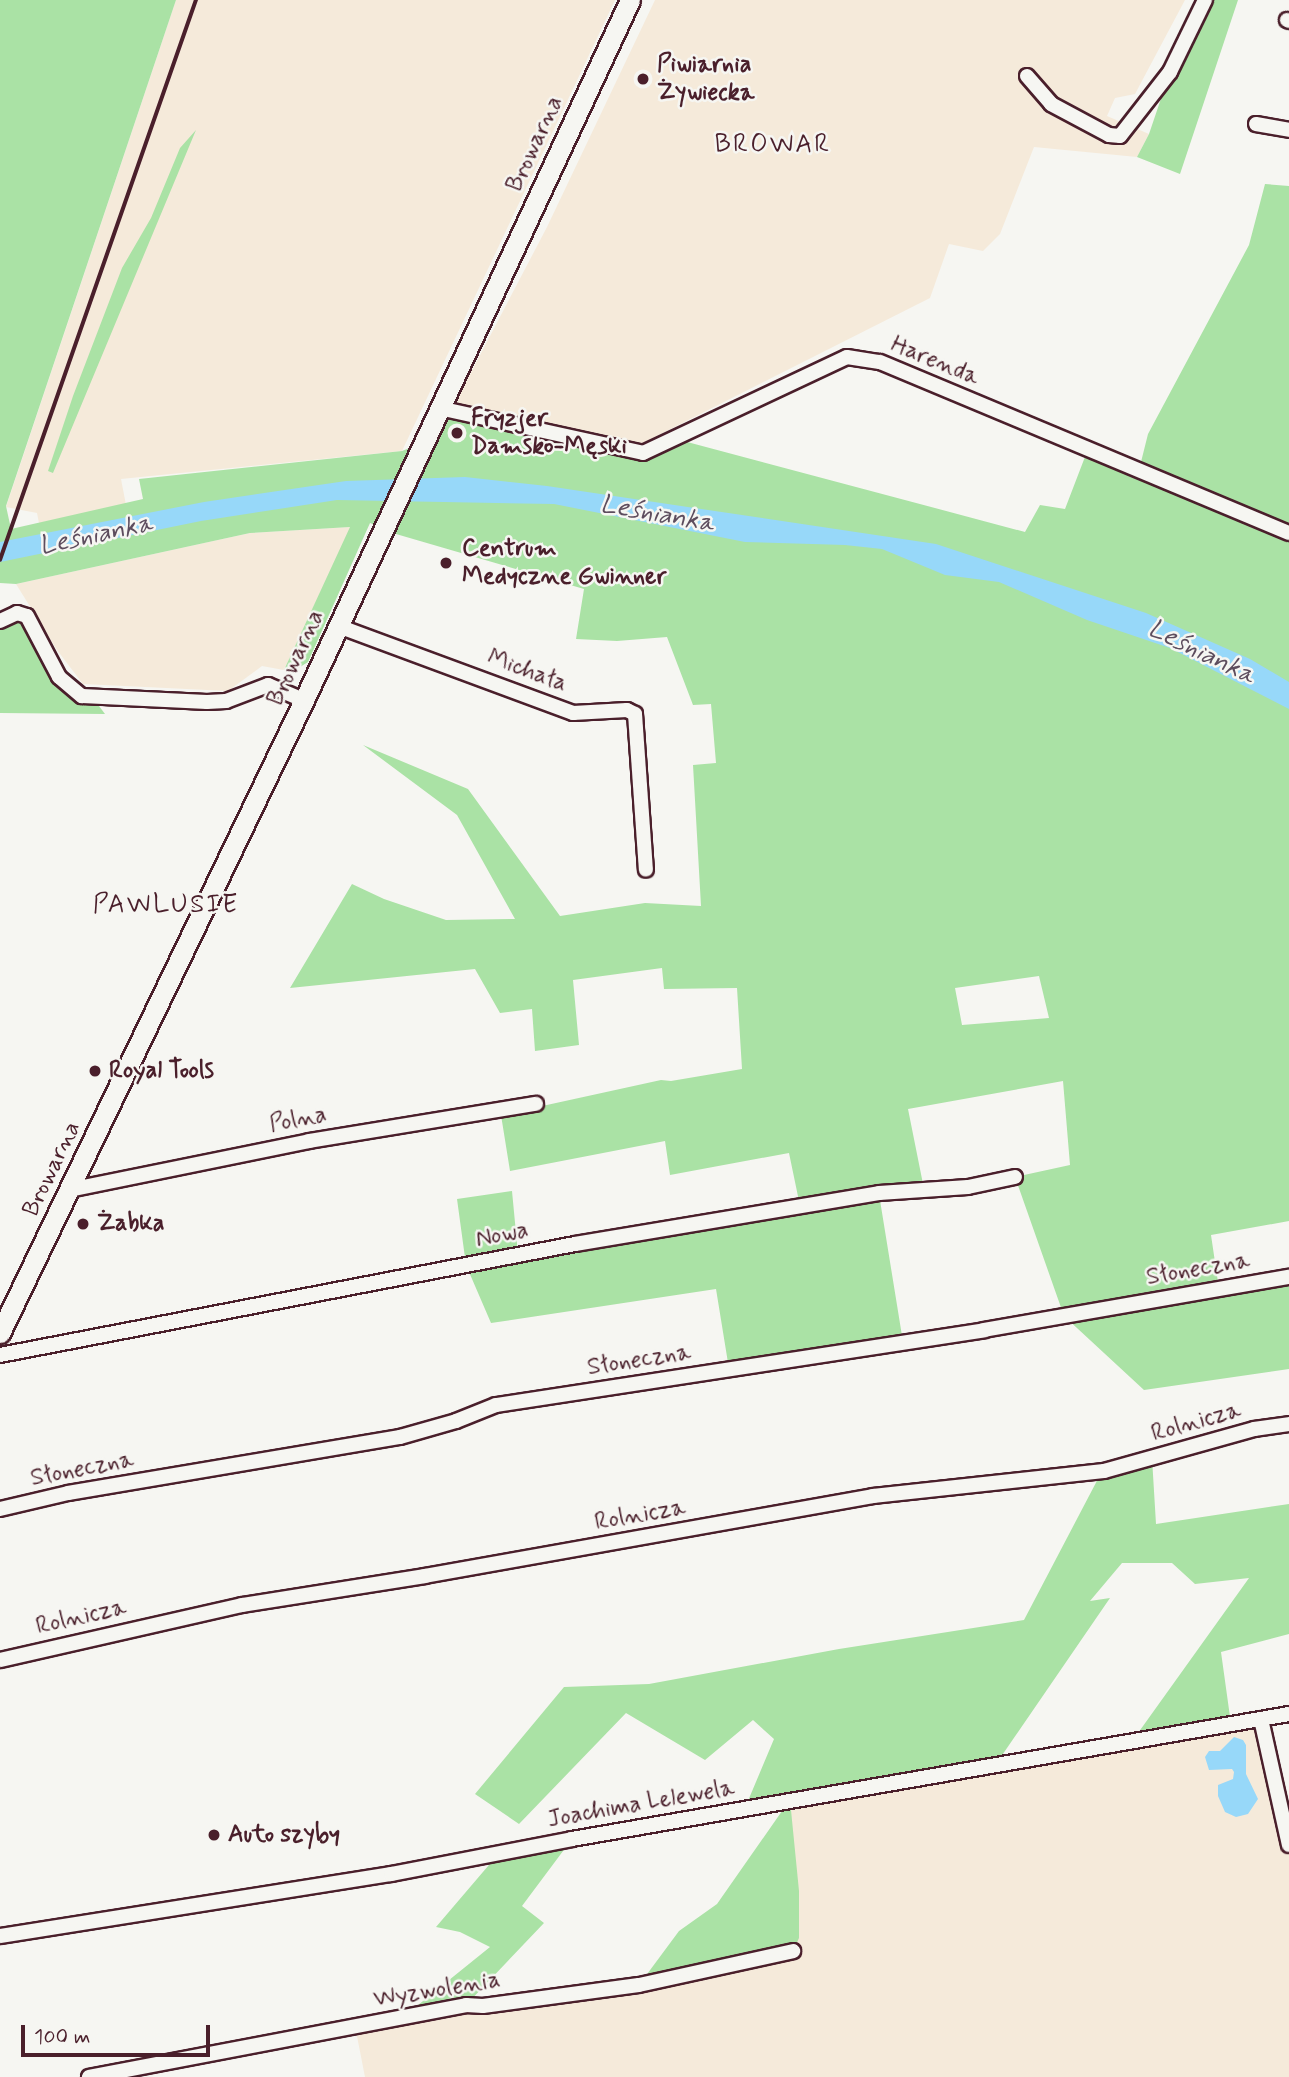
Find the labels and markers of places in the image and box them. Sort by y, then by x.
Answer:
place label: Piwiarnia Żywiecka [657,51,754,107]
marker: Piwiarnia Żywiecka [635,71,651,87]
place label: Fryzjer Damsko-Męski [471,405,627,461]
marker: Fryzjer Damsko-Męski [449,425,465,441]
place label: Centrum Medyczne Gwinner [462,535,666,591]
marker: Centrum Medyczne Gwinner [436,553,456,573]
place label: Royal Tools [109,1057,215,1085]
marker: Royal Tools [87,1063,103,1079]
place label: Żabka [97,1210,165,1238]
marker: Żabka [75,1216,91,1232]
place label: Auto szyby [228,1821,339,1849]
marker: Auto szyby [206,1827,222,1843]

